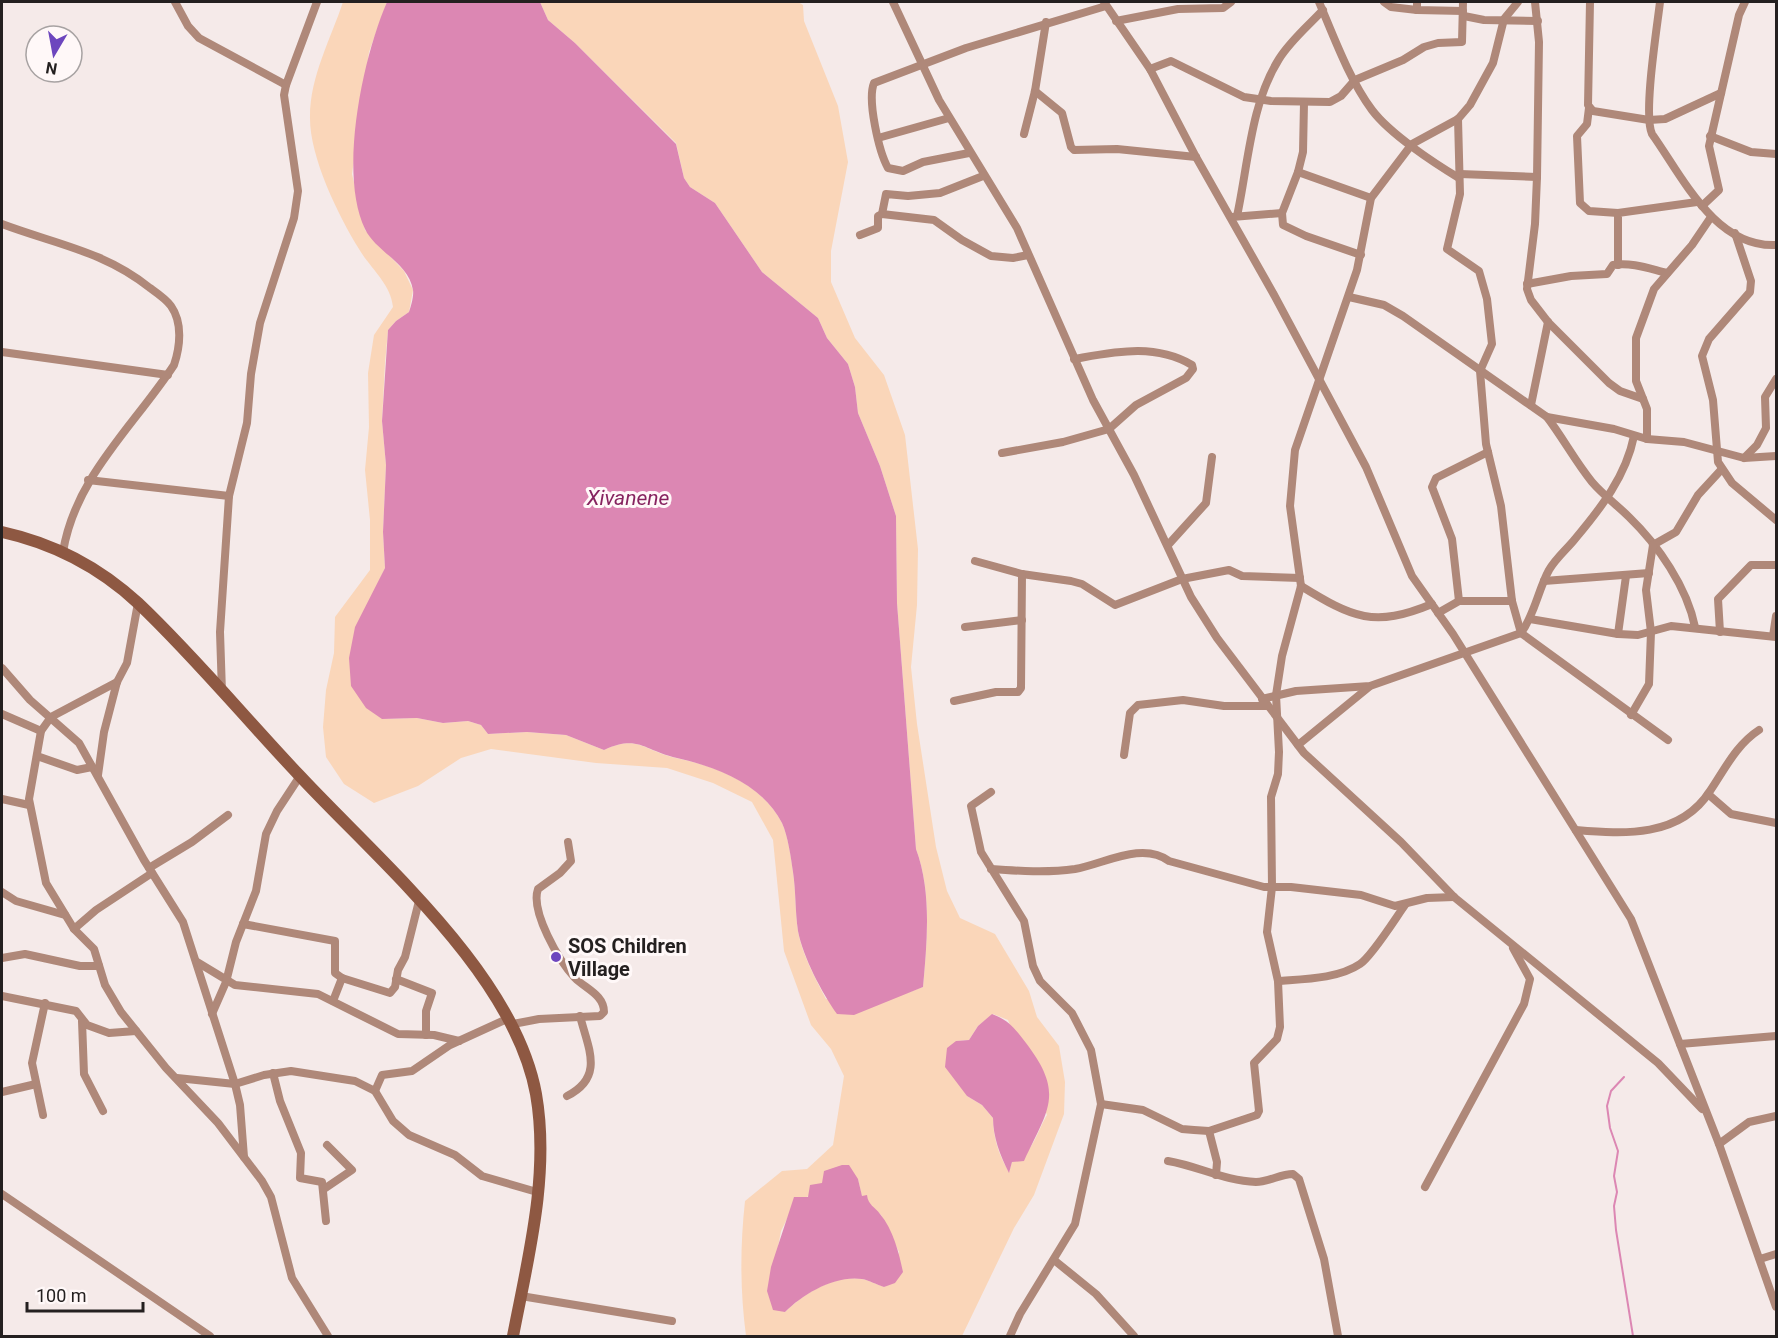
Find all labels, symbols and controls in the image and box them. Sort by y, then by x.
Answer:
north arrow [24,24,84,84]
text: N [44,58,59,79]
water label: Xivanene [586,486,670,510]
place label: SOS Children Village [568,934,687,981]
marker: SOS Children Village [549,950,563,964]
scale bar [27,1275,142,1313]
text: 100 m [36,1285,87,1306]

